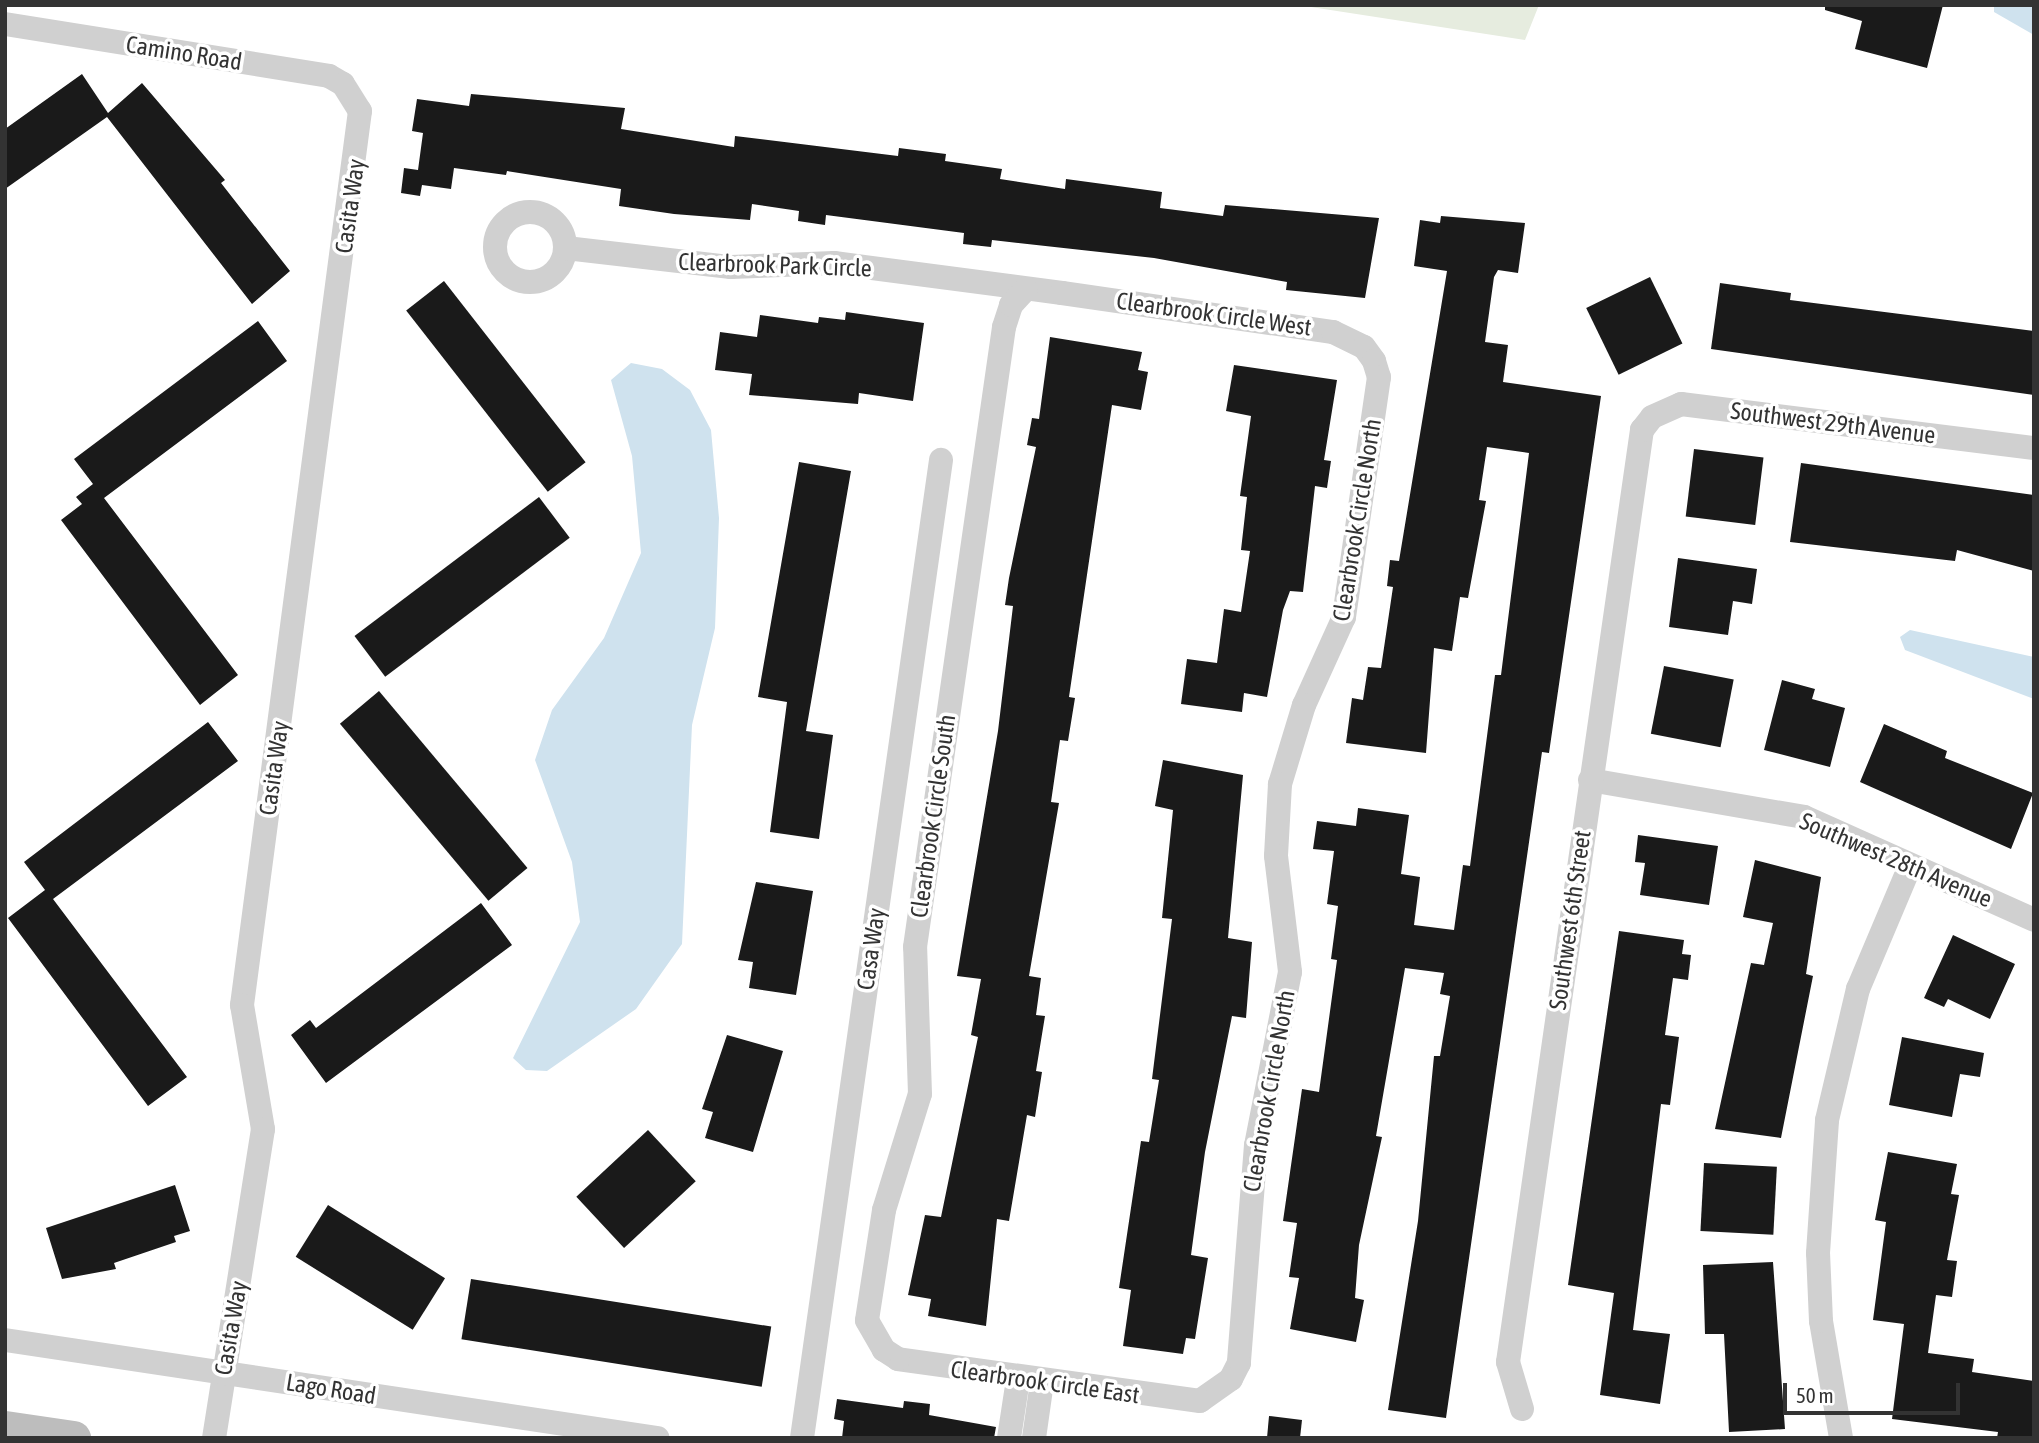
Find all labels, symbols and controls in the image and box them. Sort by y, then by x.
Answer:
street label: Camino Road [124,30,244,76]
street label: Casita Way [329,157,371,255]
street label: Clearbrook Park Circle [678,247,872,283]
street label: Clearbrook Circle West [1115,286,1313,342]
street label: Southwest 29th Avenue [1729,396,1937,450]
street label: Clearbrook Circle North [1327,417,1387,623]
street label: Clearbrook Circle South [904,712,962,920]
street label: Casita Way [253,719,295,817]
street label: Southwest 28th Avenue [1796,807,1996,913]
street label: Southwest 6th Street [1543,828,1597,1012]
street label: Casa Way [851,906,891,992]
street label: Clearbrook Circle North [1237,988,1301,1194]
street label: Casita Way [209,1279,253,1377]
street label: Clearbrook Circle East [949,1354,1141,1410]
street label: Lago Road [284,1368,378,1410]
scale bar [1787,1370,1964,1414]
text: 50 m [1796,1383,1834,1407]

